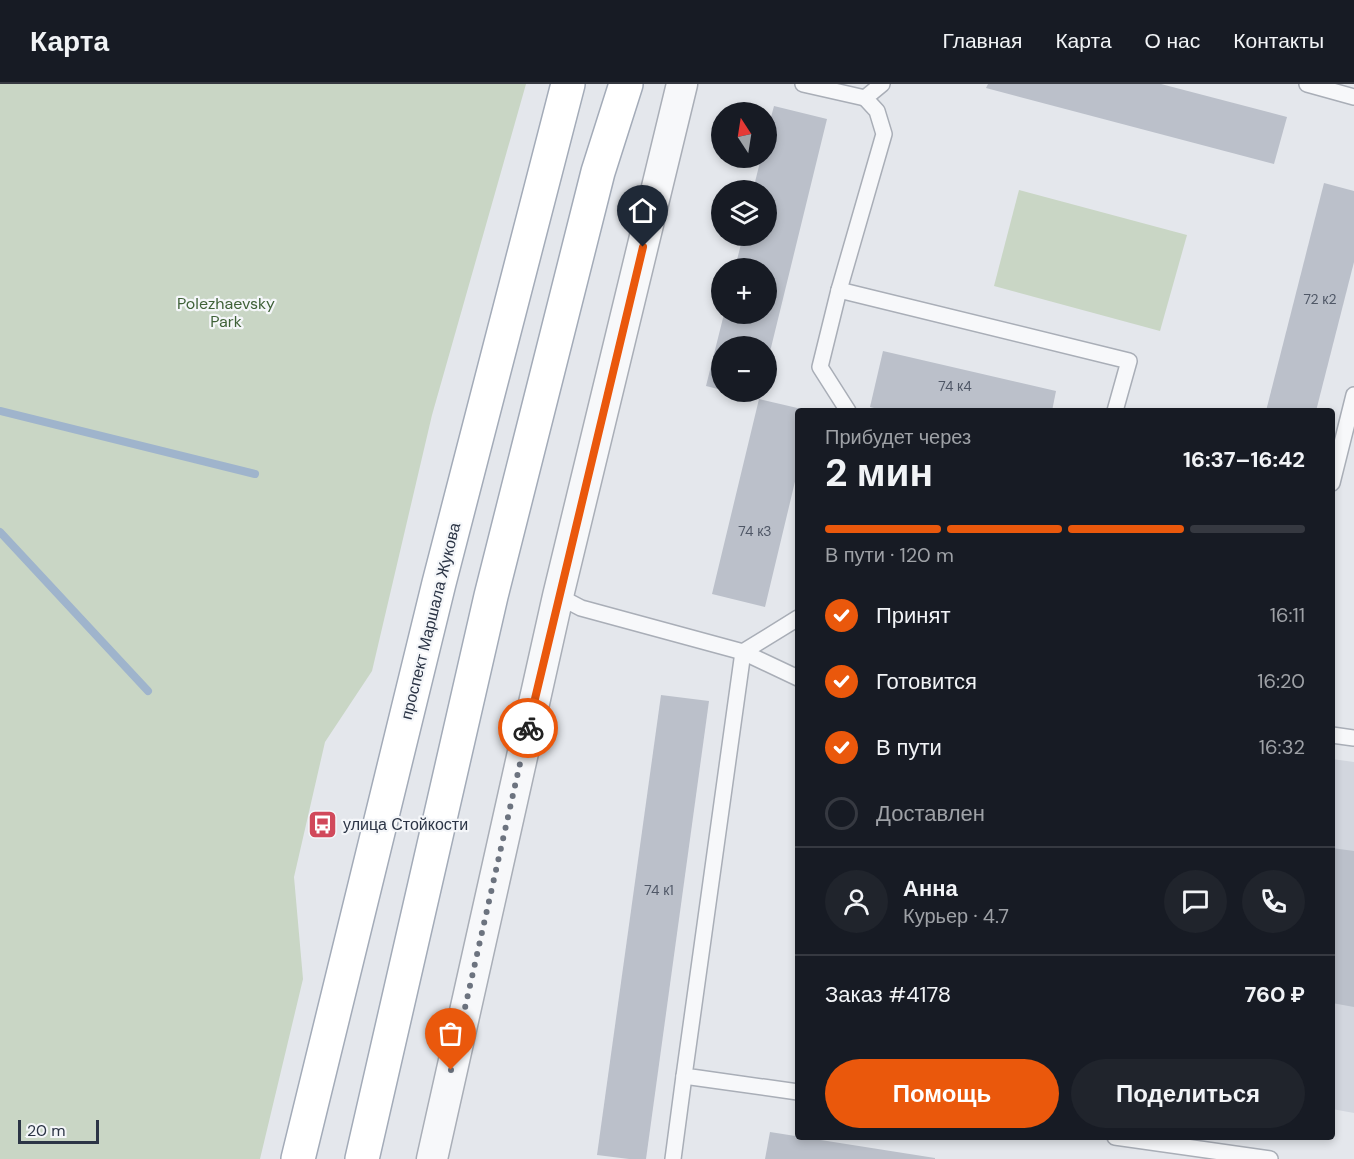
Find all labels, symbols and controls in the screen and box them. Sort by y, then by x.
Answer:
text: Карта [30,23,109,60]
text: Главная [942,27,1022,55]
text: Карта [1055,27,1112,55]
text: О нас [1145,27,1200,55]
text: Контакты [1233,27,1324,55]
north arrow [711,102,777,168]
map controls [711,102,777,402]
button: layers [711,180,777,246]
pin [617,185,668,247]
icon: home [626,194,659,227]
button: + [711,258,777,324]
house number: 72 к2 [1303,290,1337,308]
park label: Polezhaevsky Park [177,293,275,332]
button: − [711,336,777,402]
house number: 74 к4 [938,377,972,395]
text: Прибудет через [825,424,971,450]
text: 16:37–16:42 [1183,445,1305,474]
text: 2 мин [825,447,933,498]
street label: проспект Маршала Жукова [396,520,465,722]
house number: 74 к3 [738,522,772,540]
text: В пути · 120 m [825,542,954,568]
icon: check [825,599,858,632]
text: Принят [876,601,950,630]
text: 16:11 [1270,602,1305,628]
icon: check [825,665,858,698]
text: Готовится [876,667,977,696]
text: 16:20 [1257,668,1305,694]
courier [498,698,558,758]
icon: bike [512,712,545,745]
icon: check [825,731,858,764]
text: В пути [876,733,942,762]
text: 16:32 [1259,734,1305,760]
text: Доставлен [876,799,985,828]
bus stop icon: улица Стойкости [306,808,338,840]
place label: улица Стойкости [343,814,468,835]
button: person [825,870,888,933]
button: chat [1164,870,1227,933]
button: phone [1242,870,1305,933]
text: Анна [903,874,958,903]
house number: 74 к1 [644,881,674,899]
text: Курьер · 4.7 [903,903,1009,929]
text: Заказ #4178 [825,980,951,1009]
text: 760 ₽ [1244,980,1305,1009]
pin [425,1008,476,1070]
icon: bag [434,1017,467,1050]
button: Помощь [825,1059,1059,1128]
button: Поделиться [1071,1059,1305,1128]
scale bar [18,1117,99,1144]
text: 20 m [27,1120,66,1141]

